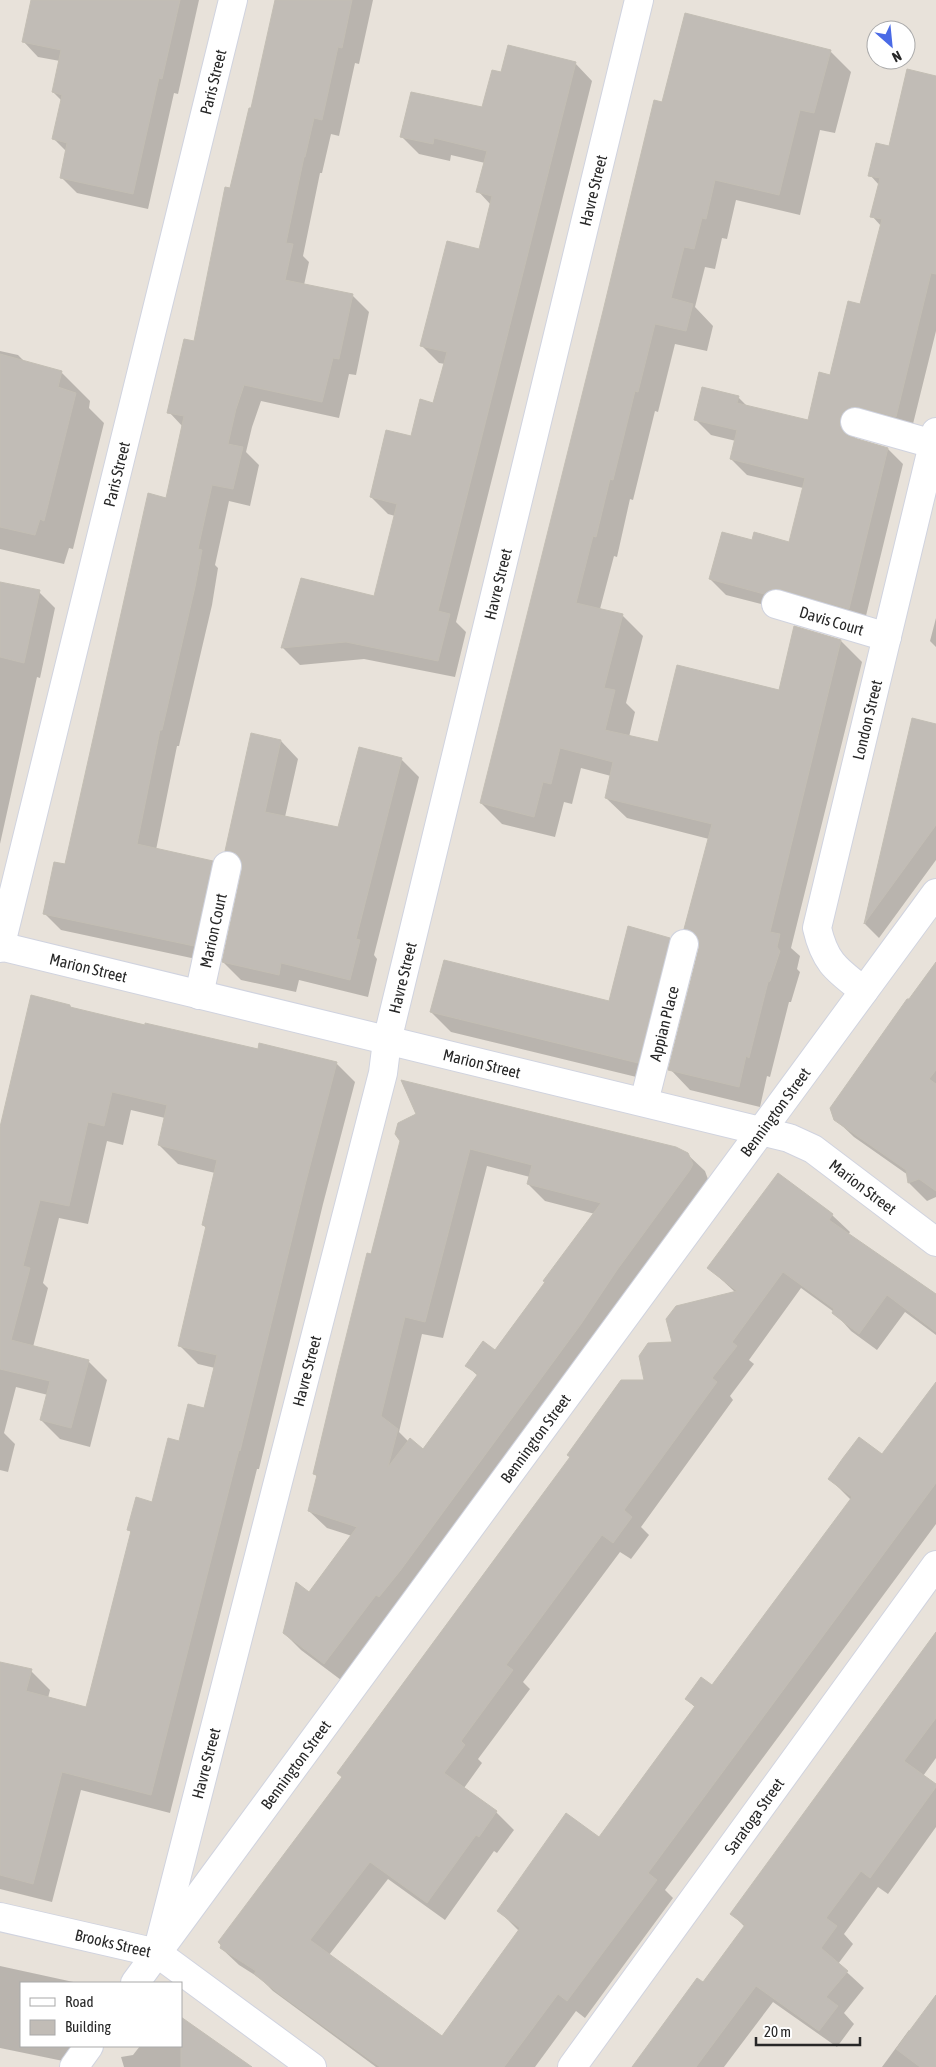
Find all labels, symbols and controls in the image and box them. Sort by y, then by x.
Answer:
north arrow [866,20,916,70]
street label: Paris Street [196,47,230,116]
text: N [890,48,904,66]
street label: Havre Street [576,153,610,228]
street label: Paris Street [100,439,133,508]
street label: Havre Street [480,546,515,621]
street label: Davis Court [797,602,866,639]
street label: London Street [849,678,885,762]
street label: Marion Court [196,891,230,969]
street label: Havre Street [385,940,420,1015]
street label: Marion Street [48,949,129,986]
street label: Appian Place [646,984,682,1063]
street label: Marion Street [441,1045,523,1081]
street label: Bennington Street [737,1064,814,1160]
street label: Marion Street [826,1156,900,1218]
street label: Havre Street [289,1333,324,1408]
street label: Bennington Street [497,1390,574,1486]
street label: Bennington Street [257,1716,334,1813]
street label: Havre Street [188,1725,224,1801]
street label: Saratoga Street [720,1774,788,1857]
street label: Brooks Street [73,1925,153,1960]
legend [20,1982,182,2047]
text: Road [65,1993,94,2010]
scale bar [756,2014,860,2046]
text: Building [65,2018,111,2035]
text: 20 m [764,2023,791,2040]

